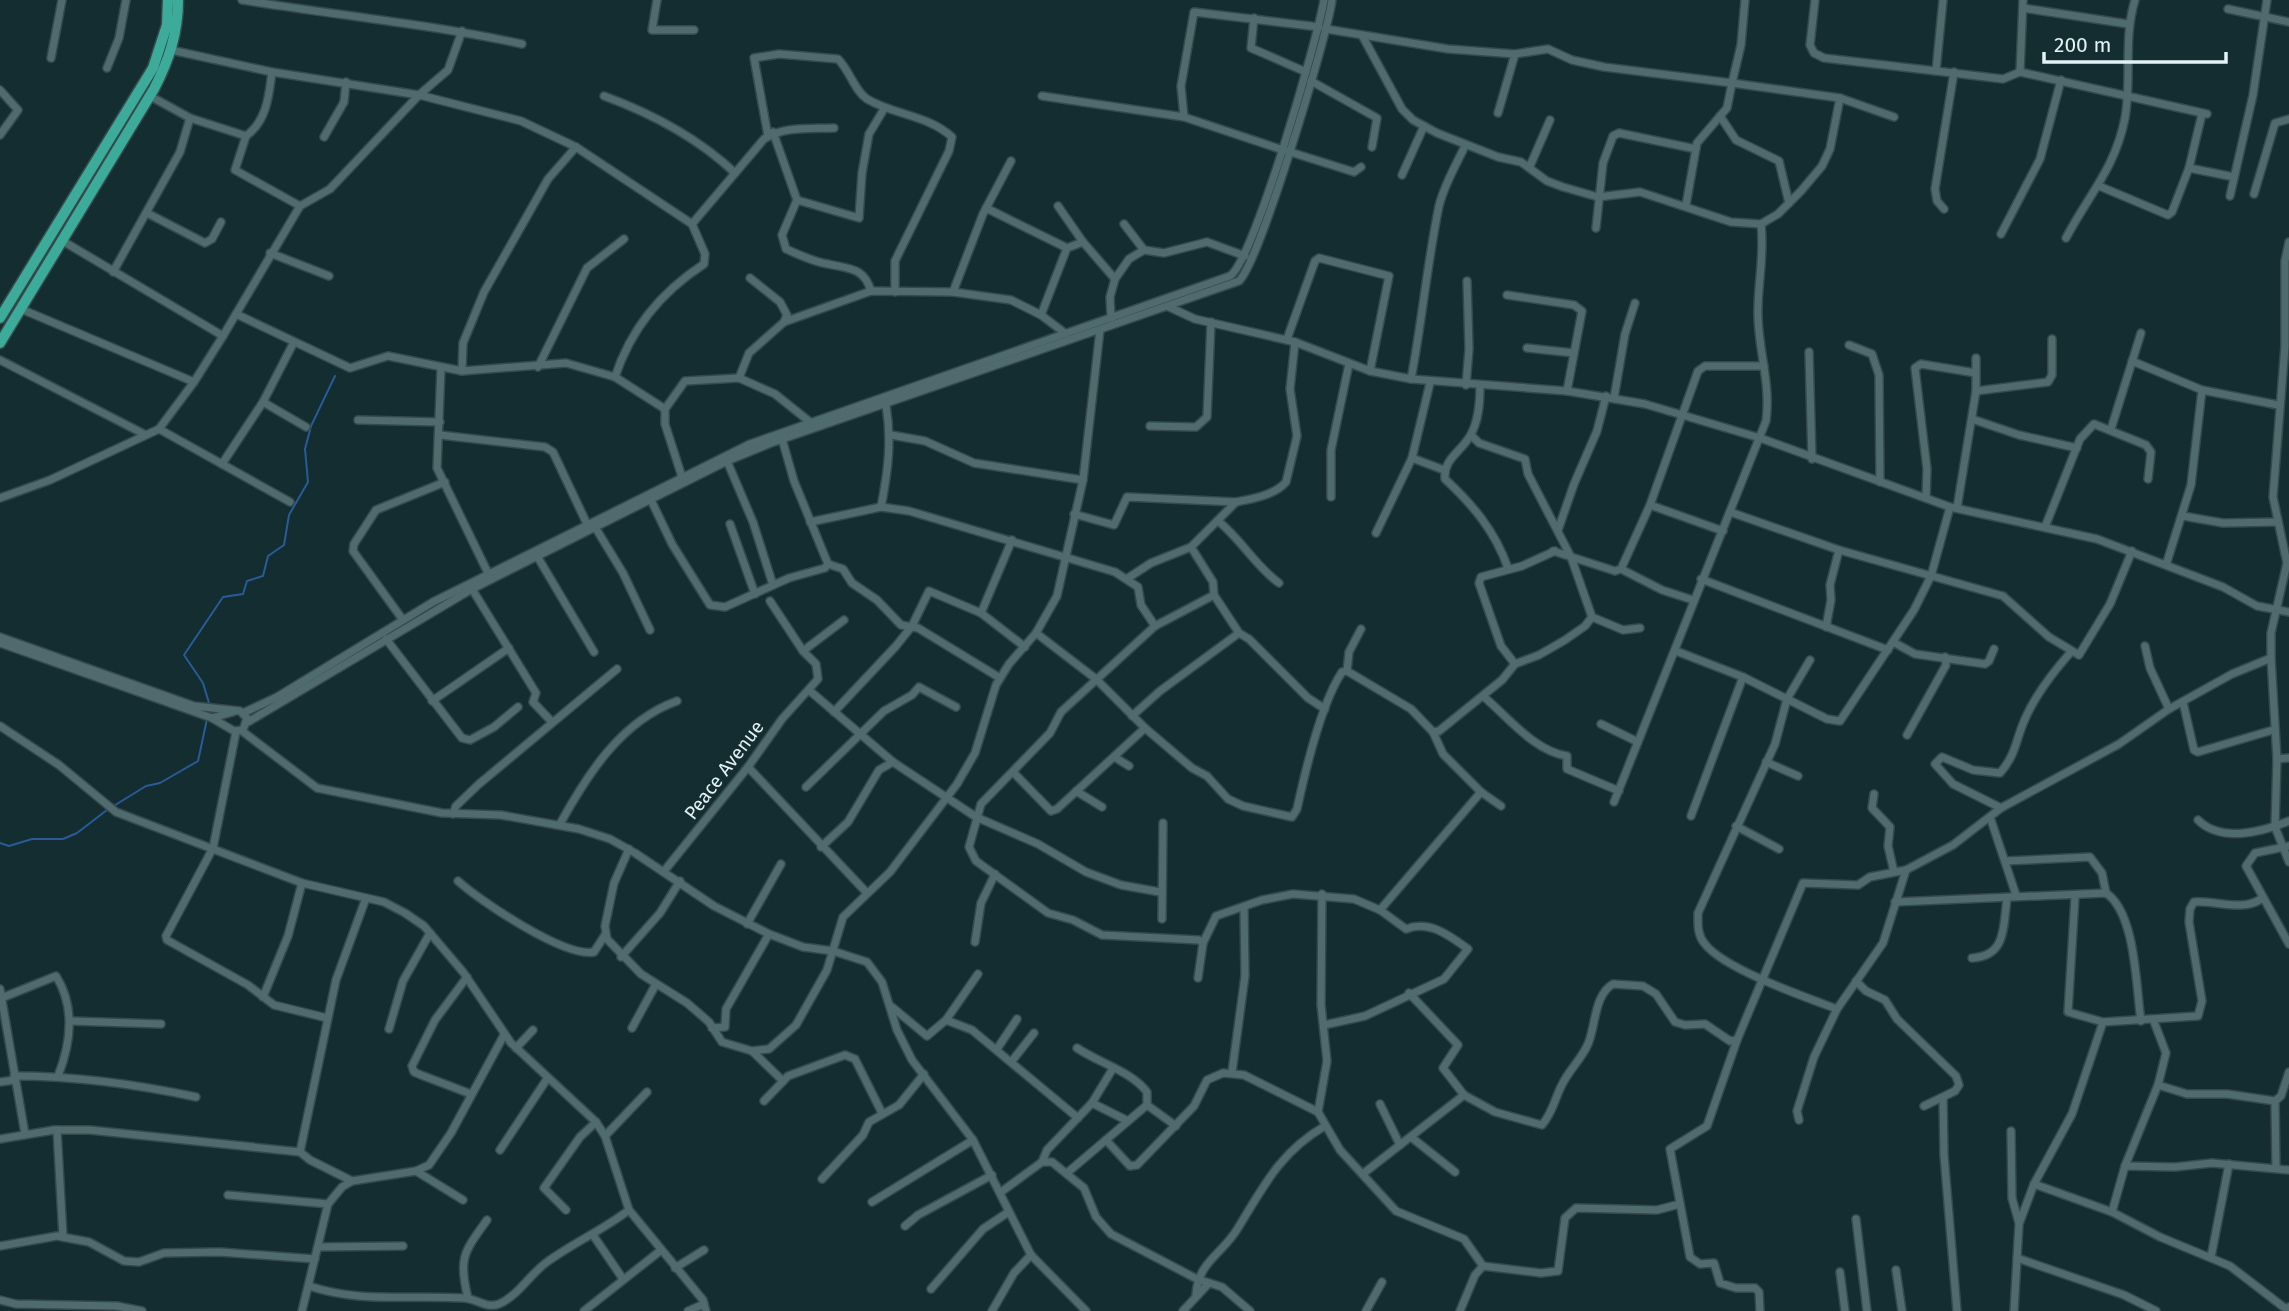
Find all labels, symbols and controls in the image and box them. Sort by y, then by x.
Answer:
scale bar [2044,21,2226,65]
text: 200 m [2054,32,2111,58]
street label: Peace Avenue [679,716,769,824]

